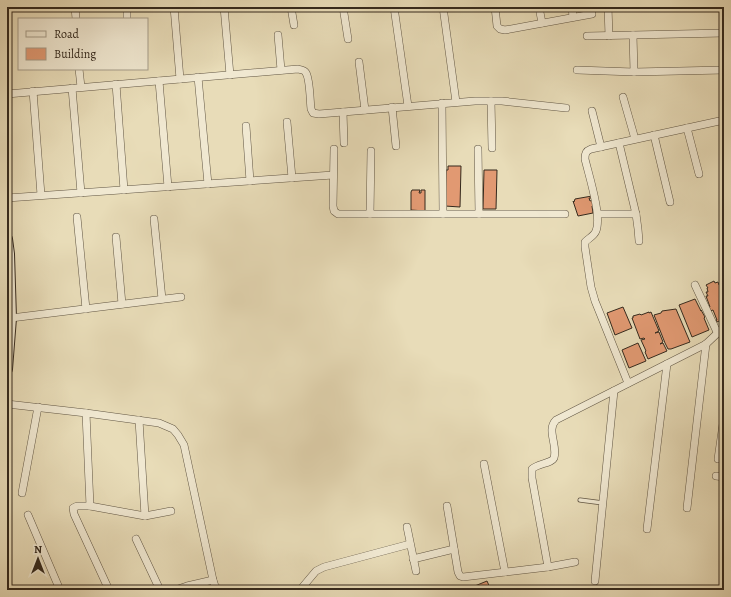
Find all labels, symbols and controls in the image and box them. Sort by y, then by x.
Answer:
legend [18,18,148,70]
text: Road [54,26,80,42]
text: Building [54,46,96,62]
north arrow [18,539,58,579]
text: N [34,542,42,557]

